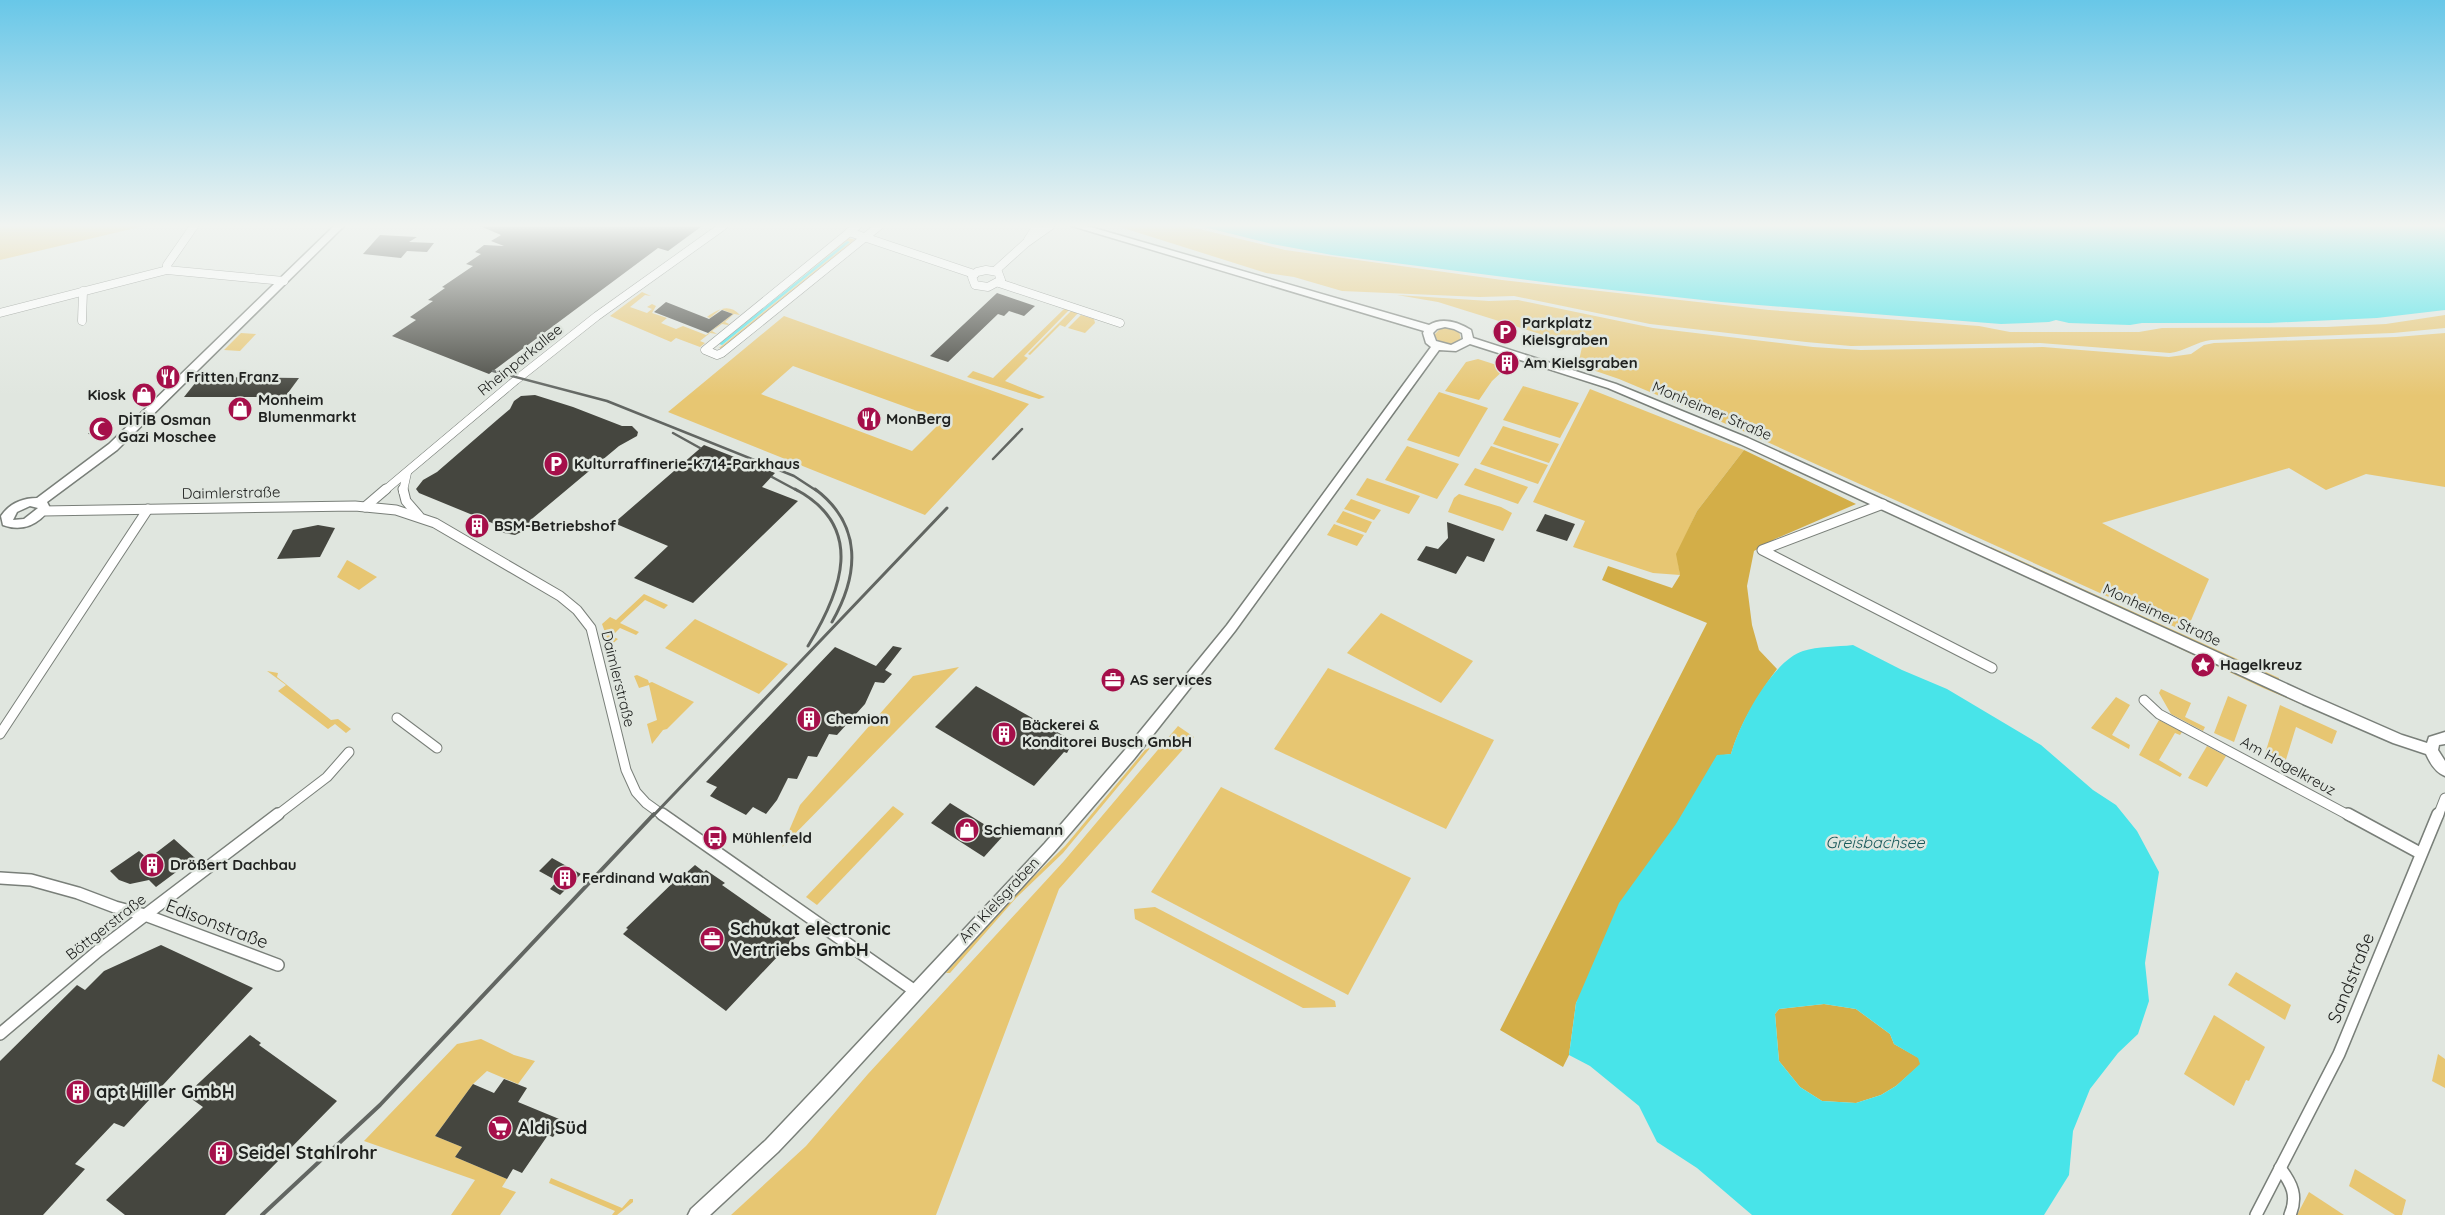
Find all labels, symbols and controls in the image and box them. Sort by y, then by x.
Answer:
place label: Parkplatz Kielsgraben [1522,313,1608,349]
parking icon: Parkplatz Kielsgraben [1492,319,1518,345]
street label: Rheinparkallee [473,320,566,400]
building icon: Am Kielsgraben [1494,350,1520,376]
place label: Am Kielsgraben [1524,353,1638,372]
restaurant icon: Fritten Franz [155,364,181,390]
place label: Fritten Franz [186,367,279,386]
street label: Monheimer Straße [1650,377,1775,444]
shop icon: Kiosk [131,382,157,408]
place label: Kiosk [88,385,126,404]
place label: Monheim Blumenmarkt [258,390,357,426]
shop icon: Monheim Blumenmarkt [227,396,253,422]
restaurant icon: MonBerg [856,406,882,432]
place label: MonBerg [886,409,951,428]
place label: DİTİB Osman Gazi Moschee [118,410,216,446]
mosque icon: DİTİB Osman Gazi Moschee [88,416,114,442]
parking icon: Kulturraffinerie-K714-Parkhaus [543,451,569,477]
place label: Kulturraffinerie-K714-Parkhaus [574,454,800,473]
street label: Daimlerstraße [181,482,280,503]
building icon: BSM-Betriebshof [464,513,490,539]
place label: BSM-Betriebshof [494,516,617,535]
street label: Monheimer Straße [2100,579,2224,650]
street label: Daimlerstraße [597,629,640,729]
place icon: Hagelkreuz [2190,652,2216,678]
place label: Hagelkreuz [2220,655,2302,674]
office icon: AS services [1100,667,1126,693]
place label: AS services [1130,670,1212,689]
building icon: Chemion [796,706,822,732]
place label: Chemion [826,709,889,728]
place label: Bäckerei & Konditorei Busch GmbH [1022,715,1192,751]
building icon: Bäckerei & Konditorei Busch GmbH [991,721,1017,747]
street label: Am Hagelkreuz [2237,732,2339,800]
shop icon: Schiemann [954,817,980,843]
place label: Schiemann [984,820,1063,839]
bus stop icon: Mühlenfeld [702,825,728,851]
place label: Mühlenfeld [732,828,812,847]
water label: Greisbachsee [1825,832,1926,852]
building icon: Drößert Dachbau [139,852,165,878]
street label: Am Kielsgraben [954,853,1043,946]
place label: Drößert Dachbau [170,855,297,874]
building icon: Ferdinand Wakan [552,865,578,891]
place label: Ferdinand Wakan [582,868,709,887]
street label: Böttgerstraße [62,889,150,964]
street label: Edisonstraße [163,893,272,954]
place label: Schukat electronic Vertriebs GmbH [730,917,891,961]
office icon: Schukat electronic Vertriebs GmbH [699,926,725,952]
street label: Sandstraße [2322,929,2379,1026]
building icon: apt Hiller GmbH [65,1079,91,1105]
place label: apt Hiller GmbH [96,1080,235,1103]
supermarket icon: Aldi Süd [487,1115,513,1141]
place label: Aldi Süd [518,1116,587,1139]
building icon: Seidel Stahlrohr [208,1140,234,1166]
place label: Seidel Stahlrohr [238,1141,377,1164]

